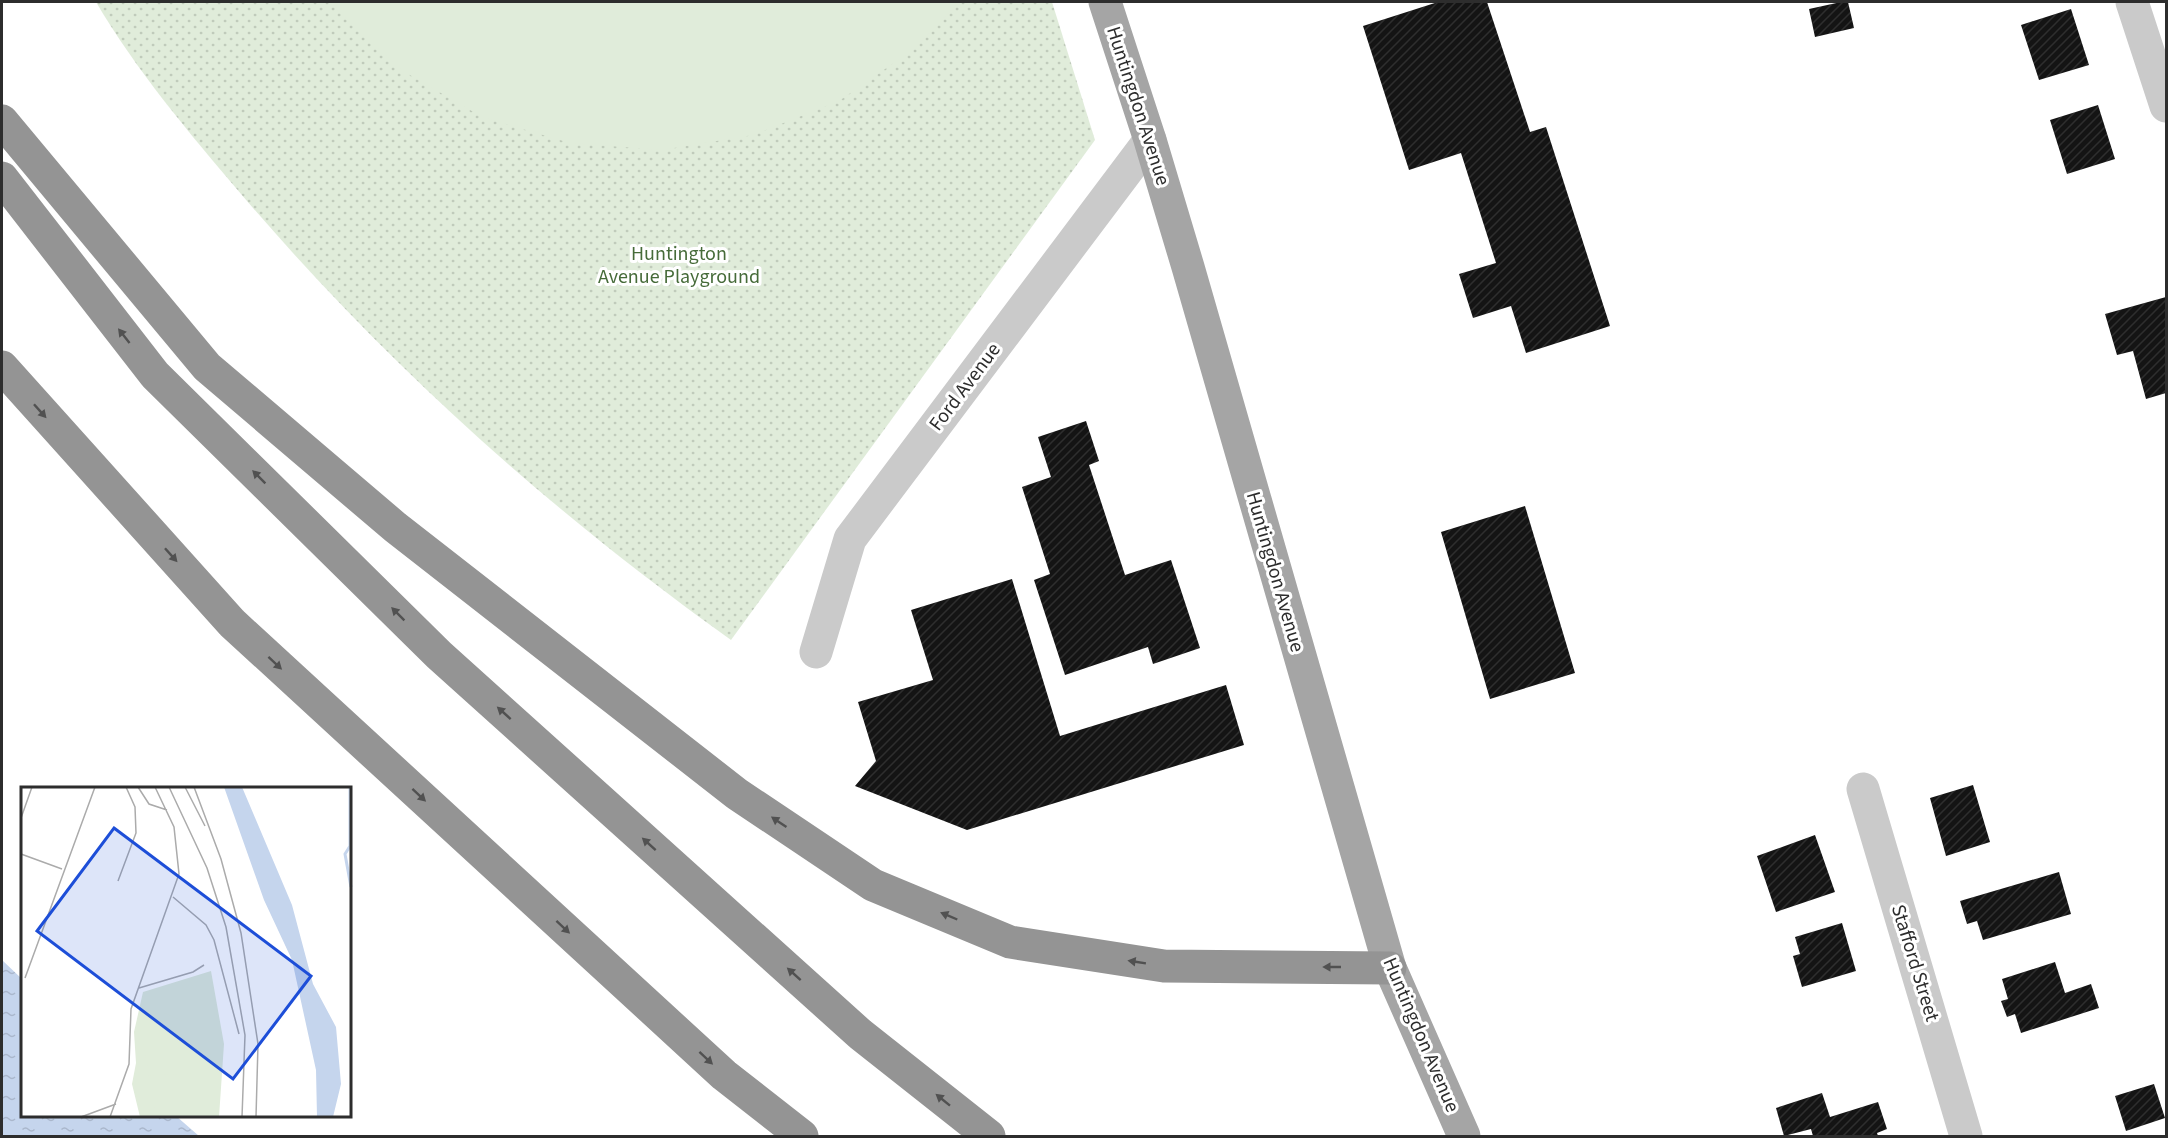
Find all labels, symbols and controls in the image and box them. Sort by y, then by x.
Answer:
street label: Huntingdon Avenue [1099,23,1177,189]
park label: Huntington Avenue Playground [598,240,760,291]
one-way arrow [118,328,131,344]
street label: Ford Avenue [923,337,1007,437]
one-way arrow [33,403,46,418]
one-way arrow [252,471,266,485]
street label: Huntingdon Avenue [1239,488,1311,656]
one-way arrow [164,548,178,563]
one-way arrow [390,607,405,621]
one-way arrow [268,656,283,670]
one-way arrow [497,707,512,720]
inset map [21,787,351,1117]
one-way arrow [411,788,426,801]
one-way arrow [771,817,787,828]
one-way arrow [642,838,657,851]
street label: Stafford Street [1884,901,1946,1025]
one-way arrow [939,911,957,921]
one-way arrow [555,919,569,933]
street label: Huntingdon Avenue [1376,953,1466,1117]
one-way arrow [1127,957,1146,966]
one-way arrow [1322,963,1341,972]
one-way arrow [787,968,802,981]
one-way arrow [699,1051,713,1065]
one-way arrow [936,1094,951,1107]

